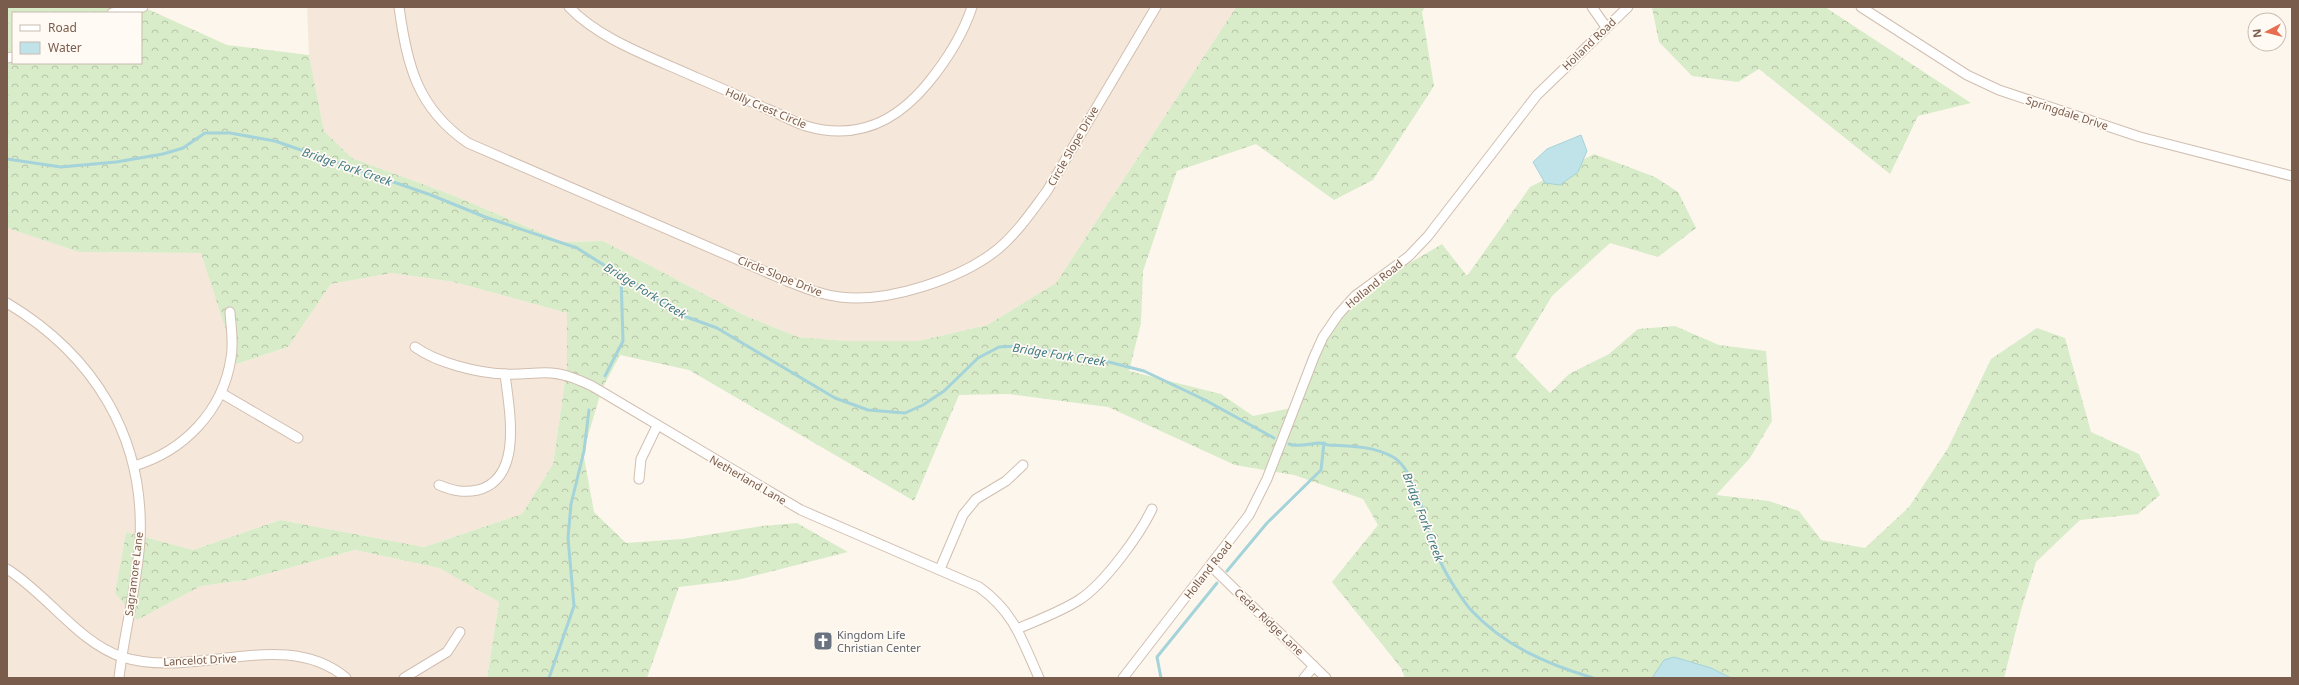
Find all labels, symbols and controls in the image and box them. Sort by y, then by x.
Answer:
legend [12,12,142,64]
north arrow [2247,12,2287,52]
street label: Holland Road [1558,14,1619,73]
text: Road [48,19,77,36]
text: N [2249,28,2265,39]
text: Water [48,39,82,56]
street label: Holly Crest Circle [723,84,809,131]
street label: Springdale Drive [2024,92,2110,133]
street label: Circle Slope Drive [1044,103,1102,188]
water label: Bridge Fork Creek [300,143,395,190]
street label: Circle Slope Drive [736,252,825,299]
street label: Holland Road [1342,256,1405,311]
water label: Bridge Fork Creek [601,258,690,323]
water label: Bridge Fork Creek [1011,339,1108,370]
street label: Netherland Lane [707,451,789,508]
water label: Bridge Fork Creek [1399,470,1449,565]
street label: Sagramore Lane [121,531,146,617]
street label: Holland Road [1180,538,1235,602]
street label: Cedar Ridge Lane [1232,585,1307,659]
place label: Kingdom Life Christian Center [837,627,921,655]
church icon: Kingdom Life Christian Center [812,630,834,652]
street label: Lancelot Drive [163,650,237,669]

